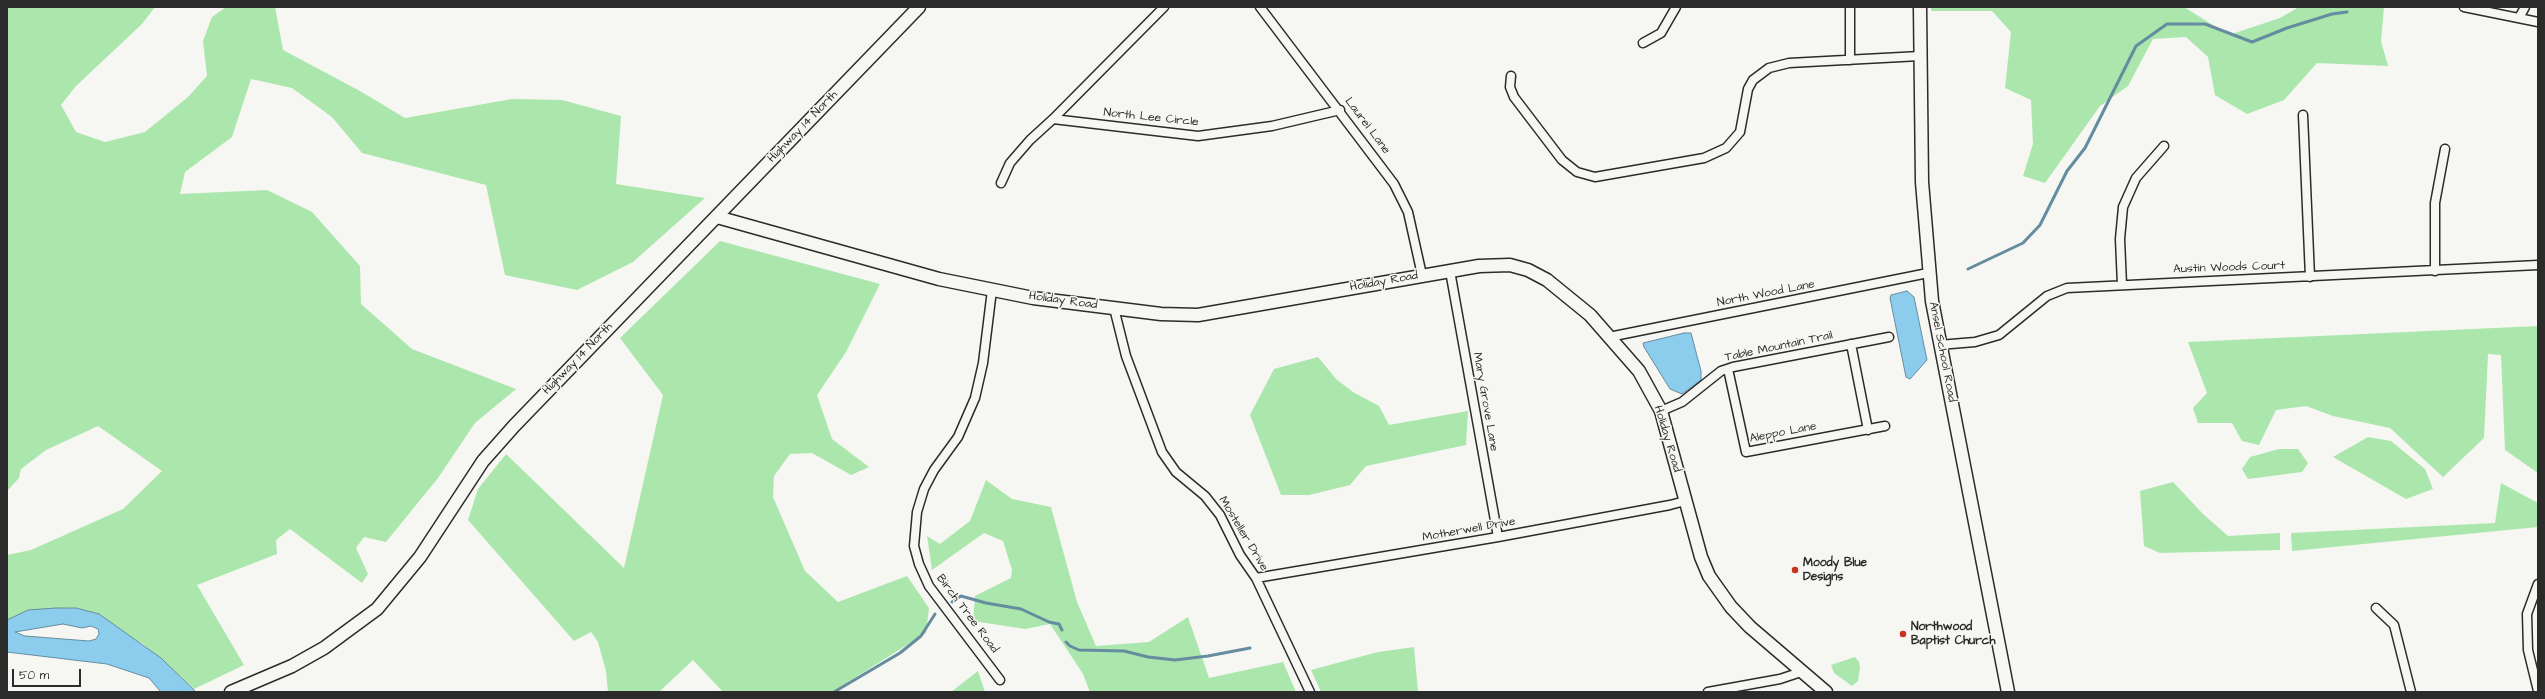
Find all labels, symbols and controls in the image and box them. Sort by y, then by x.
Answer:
street label: Highway 14 North [765,88,841,166]
street label: Laurel Lane [1341,95,1393,157]
street label: North Lee Circle [1103,106,1199,130]
street label: Austin Woods Court [2173,259,2285,277]
street label: Holiday Road [1349,269,1419,295]
street label: North Wood Lane [1716,277,1816,311]
street label: Holiday Road [1028,289,1098,313]
street label: Ansel School Road [1925,301,1959,403]
street label: Highway 14 North [540,320,616,398]
street label: Table Mountain Trail [1724,329,1834,365]
street label: Mary Grove Lane [1469,351,1501,453]
street label: Holiday Road [1650,404,1684,474]
street label: Aleppo Lane [1748,419,1818,447]
street label: Mosteller Drive [1215,494,1271,574]
street label: Motherwell Drive [1421,515,1517,545]
place label: Moody Blue Designs [1803,556,1867,584]
marker: Moody Blue Designs [1790,565,1800,575]
street label: Birch Tree Road [933,572,1001,656]
place label: Northwood Baptist Church [1911,620,1995,648]
marker: Northwood Baptist Church [1898,629,1908,639]
scale bar [14,661,83,687]
text: 50 m [19,667,49,684]

